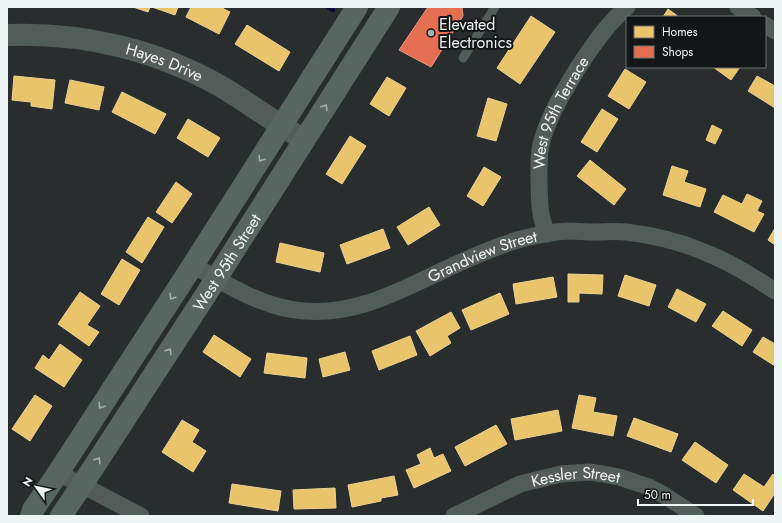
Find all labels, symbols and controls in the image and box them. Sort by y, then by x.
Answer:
place label: Elevated Electronics [439,13,512,54]
legend [626,16,766,68]
text: Homes [662,23,698,41]
marker: Elevated Electronics [426,28,436,38]
street label: Hayes Drive [123,37,207,87]
text: Shops [662,43,693,61]
street label: West 95th Terrace [527,51,594,169]
one-way arrow [320,104,328,111]
one-way arrow [258,155,265,162]
street label: West 95th Street [187,209,266,315]
street label: Grandview Street [423,224,539,288]
one-way arrow [169,293,177,300]
one-way arrow [164,348,172,355]
one-way arrow [99,402,106,409]
one-way arrow [93,458,100,465]
street label: Kessler Street [529,460,622,492]
north arrow [16,467,56,507]
text: N [19,474,37,490]
scale bar [638,481,753,507]
text: 50 m [644,486,671,504]

